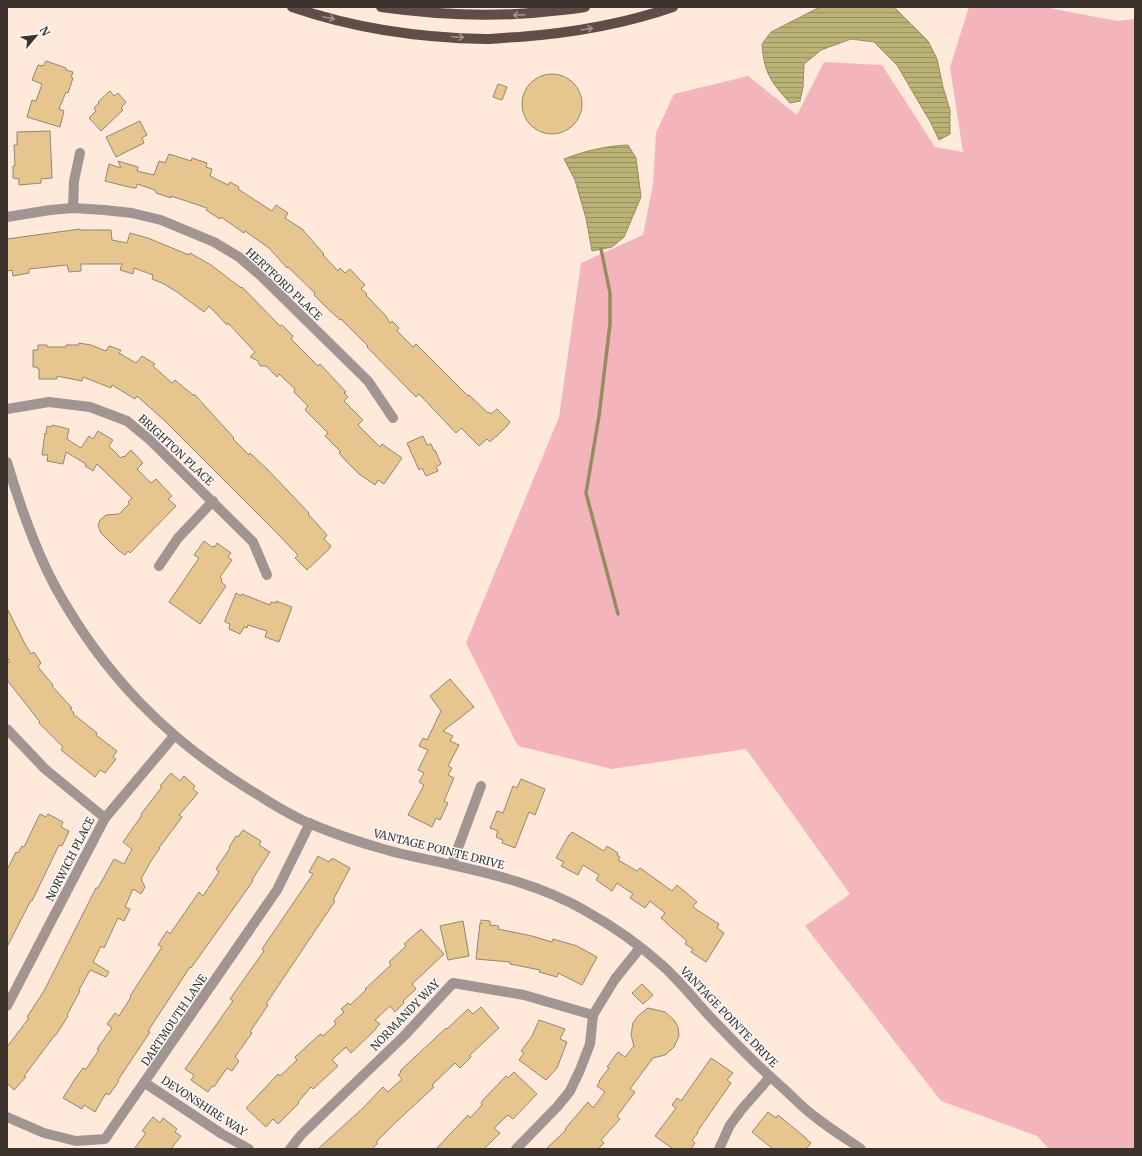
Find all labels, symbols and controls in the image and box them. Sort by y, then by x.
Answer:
one-way arrow [512,11,525,18]
one-way arrow [322,14,335,22]
north arrow [16,16,56,56]
text: N [37,24,53,39]
one-way arrow [580,24,593,32]
one-way arrow [451,34,464,41]
street label: HERTFORD PLACE [243,245,325,323]
street label: BRIGHTON PLACE [135,412,217,488]
street label: NORWICH PLACE [43,814,97,904]
street label: VANTAGE POINTE DRIVE [371,826,506,872]
street label: VANTAGE POINTE DRIVE [677,963,781,1070]
street label: DARTMOUTH LANE [138,972,210,1068]
street label: NORMANDY WAY [367,976,443,1054]
street label: DEVONSHIRE WAY [159,1073,250,1139]

